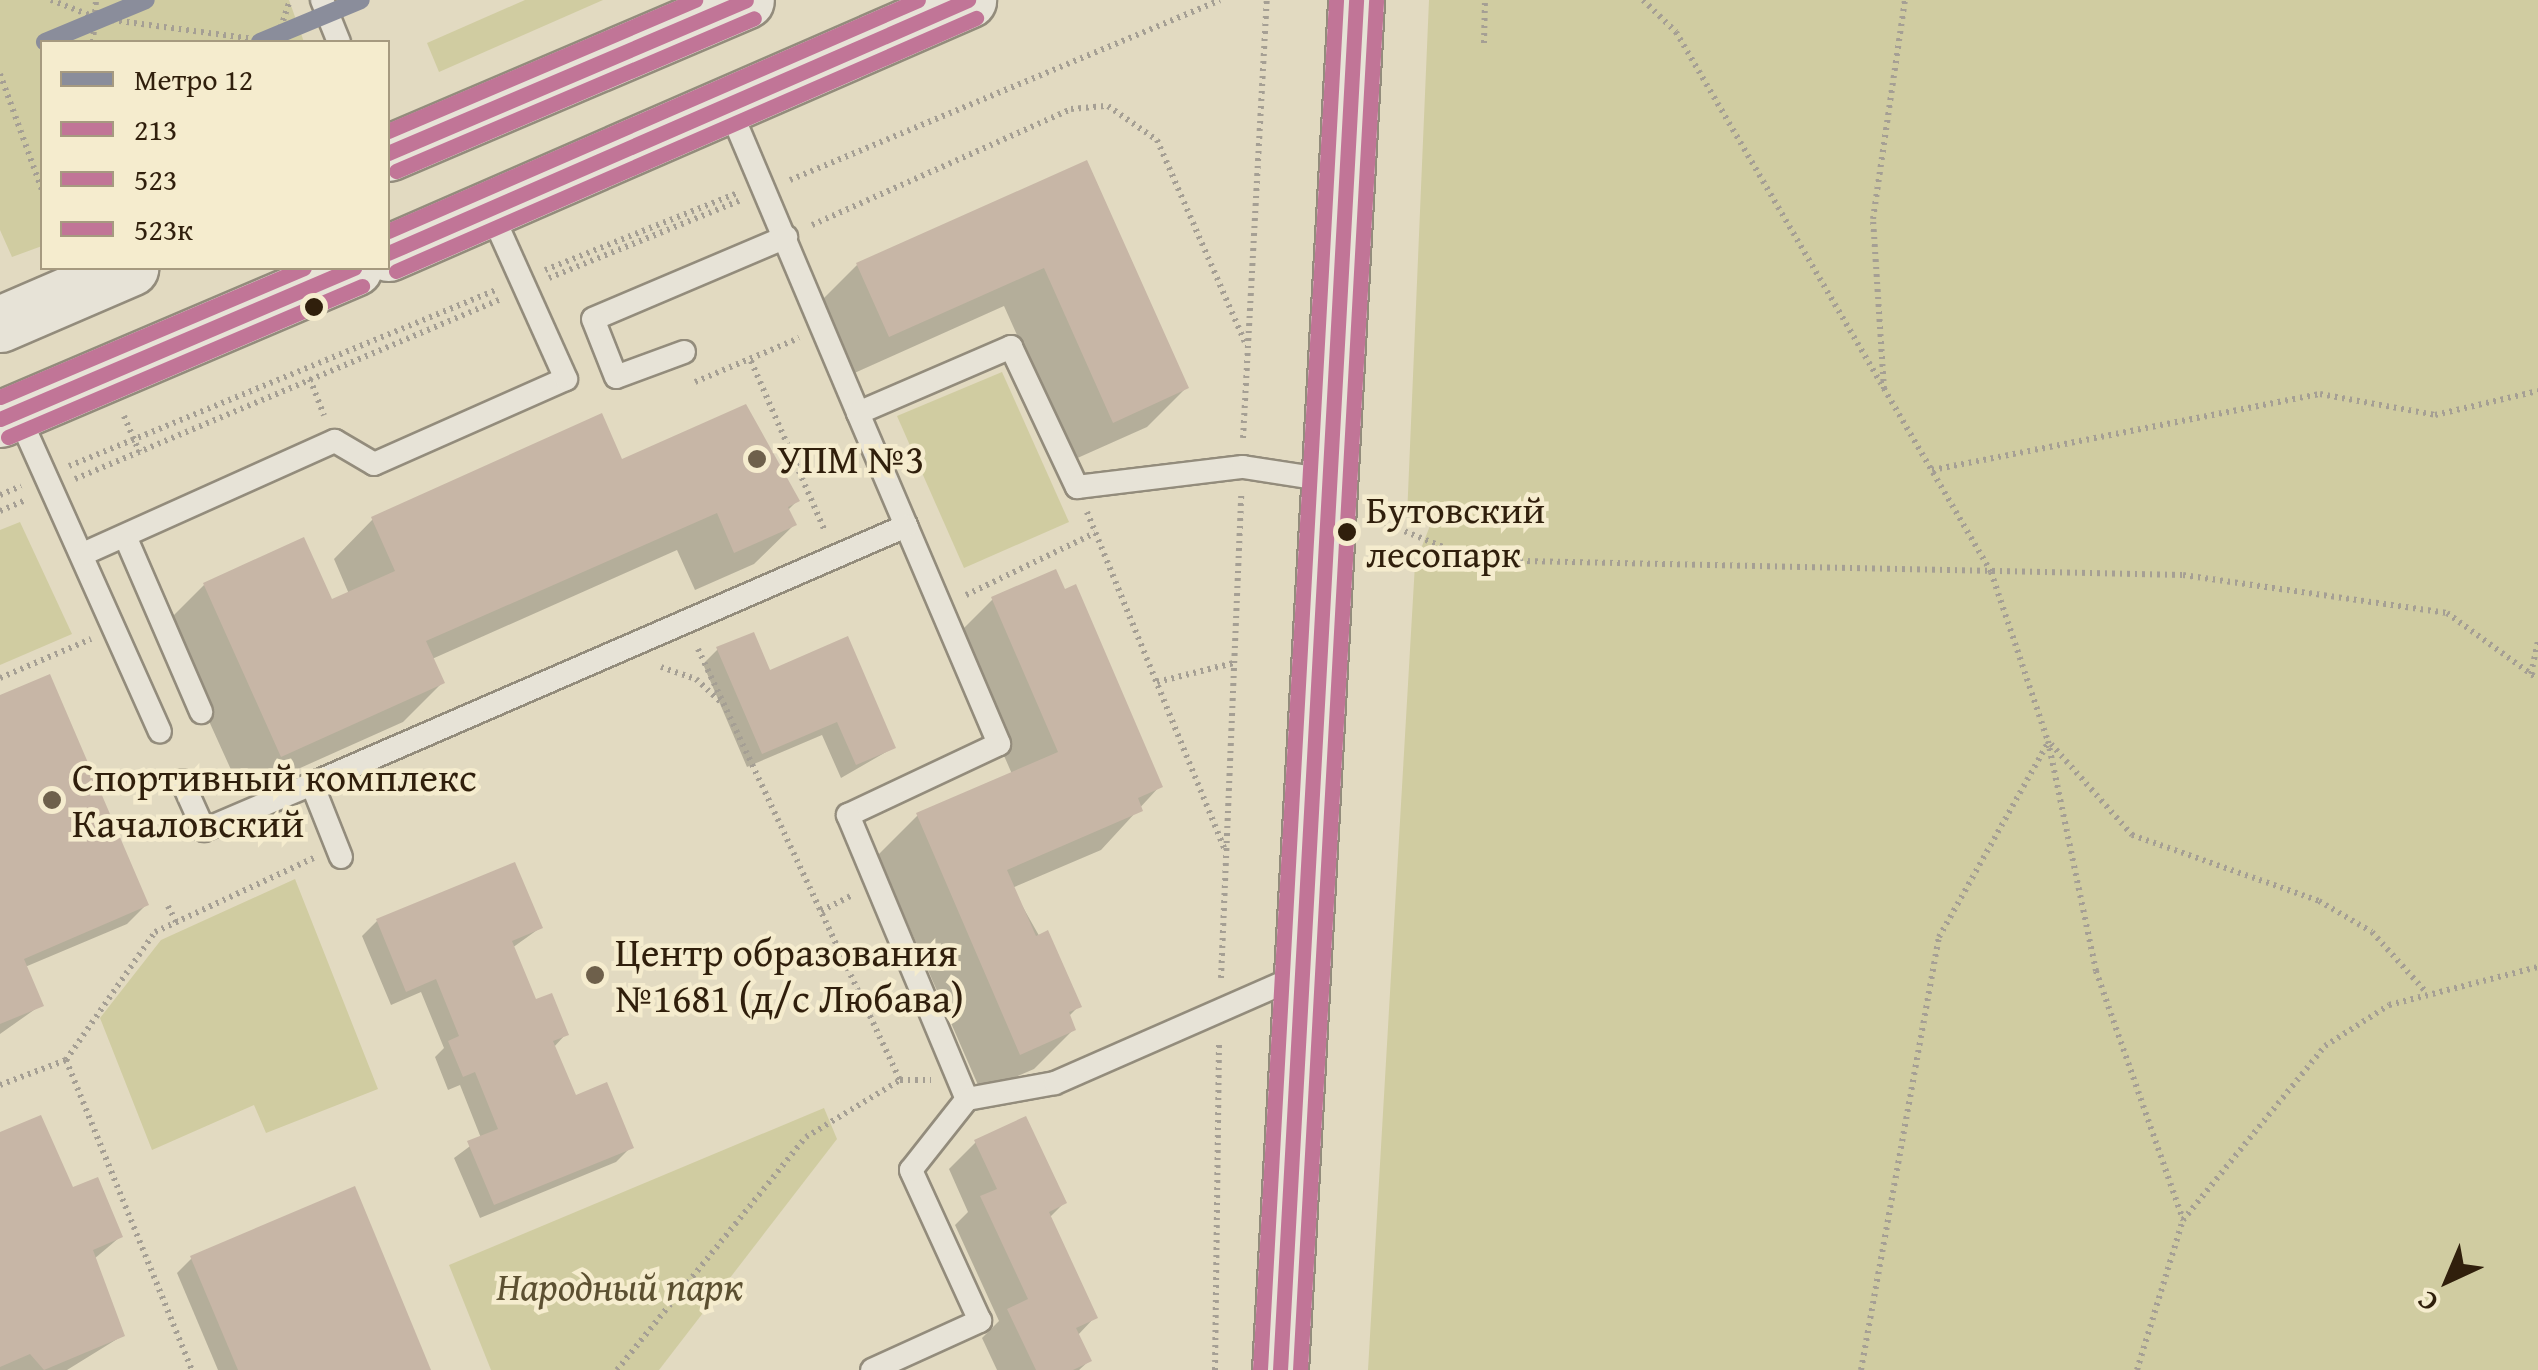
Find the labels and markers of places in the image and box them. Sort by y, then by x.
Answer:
unlabelled marker [304,297,324,317]
place label: УПМ №3 [777,435,924,483]
marker: УПМ №3 [746,448,768,470]
place label: Бутовский лесопарк [1366,487,1545,576]
marker: Бутовский лесопарк [1337,522,1357,542]
place label: Спортивный комплекс Качаловский [72,753,477,847]
marker: Спортивный комплекс Качаловский [41,789,63,811]
place label: Центр образования №1681 (д/с Любава) [615,928,964,1022]
marker: Центр образования №1681 (д/с Любава) [584,964,606,986]

